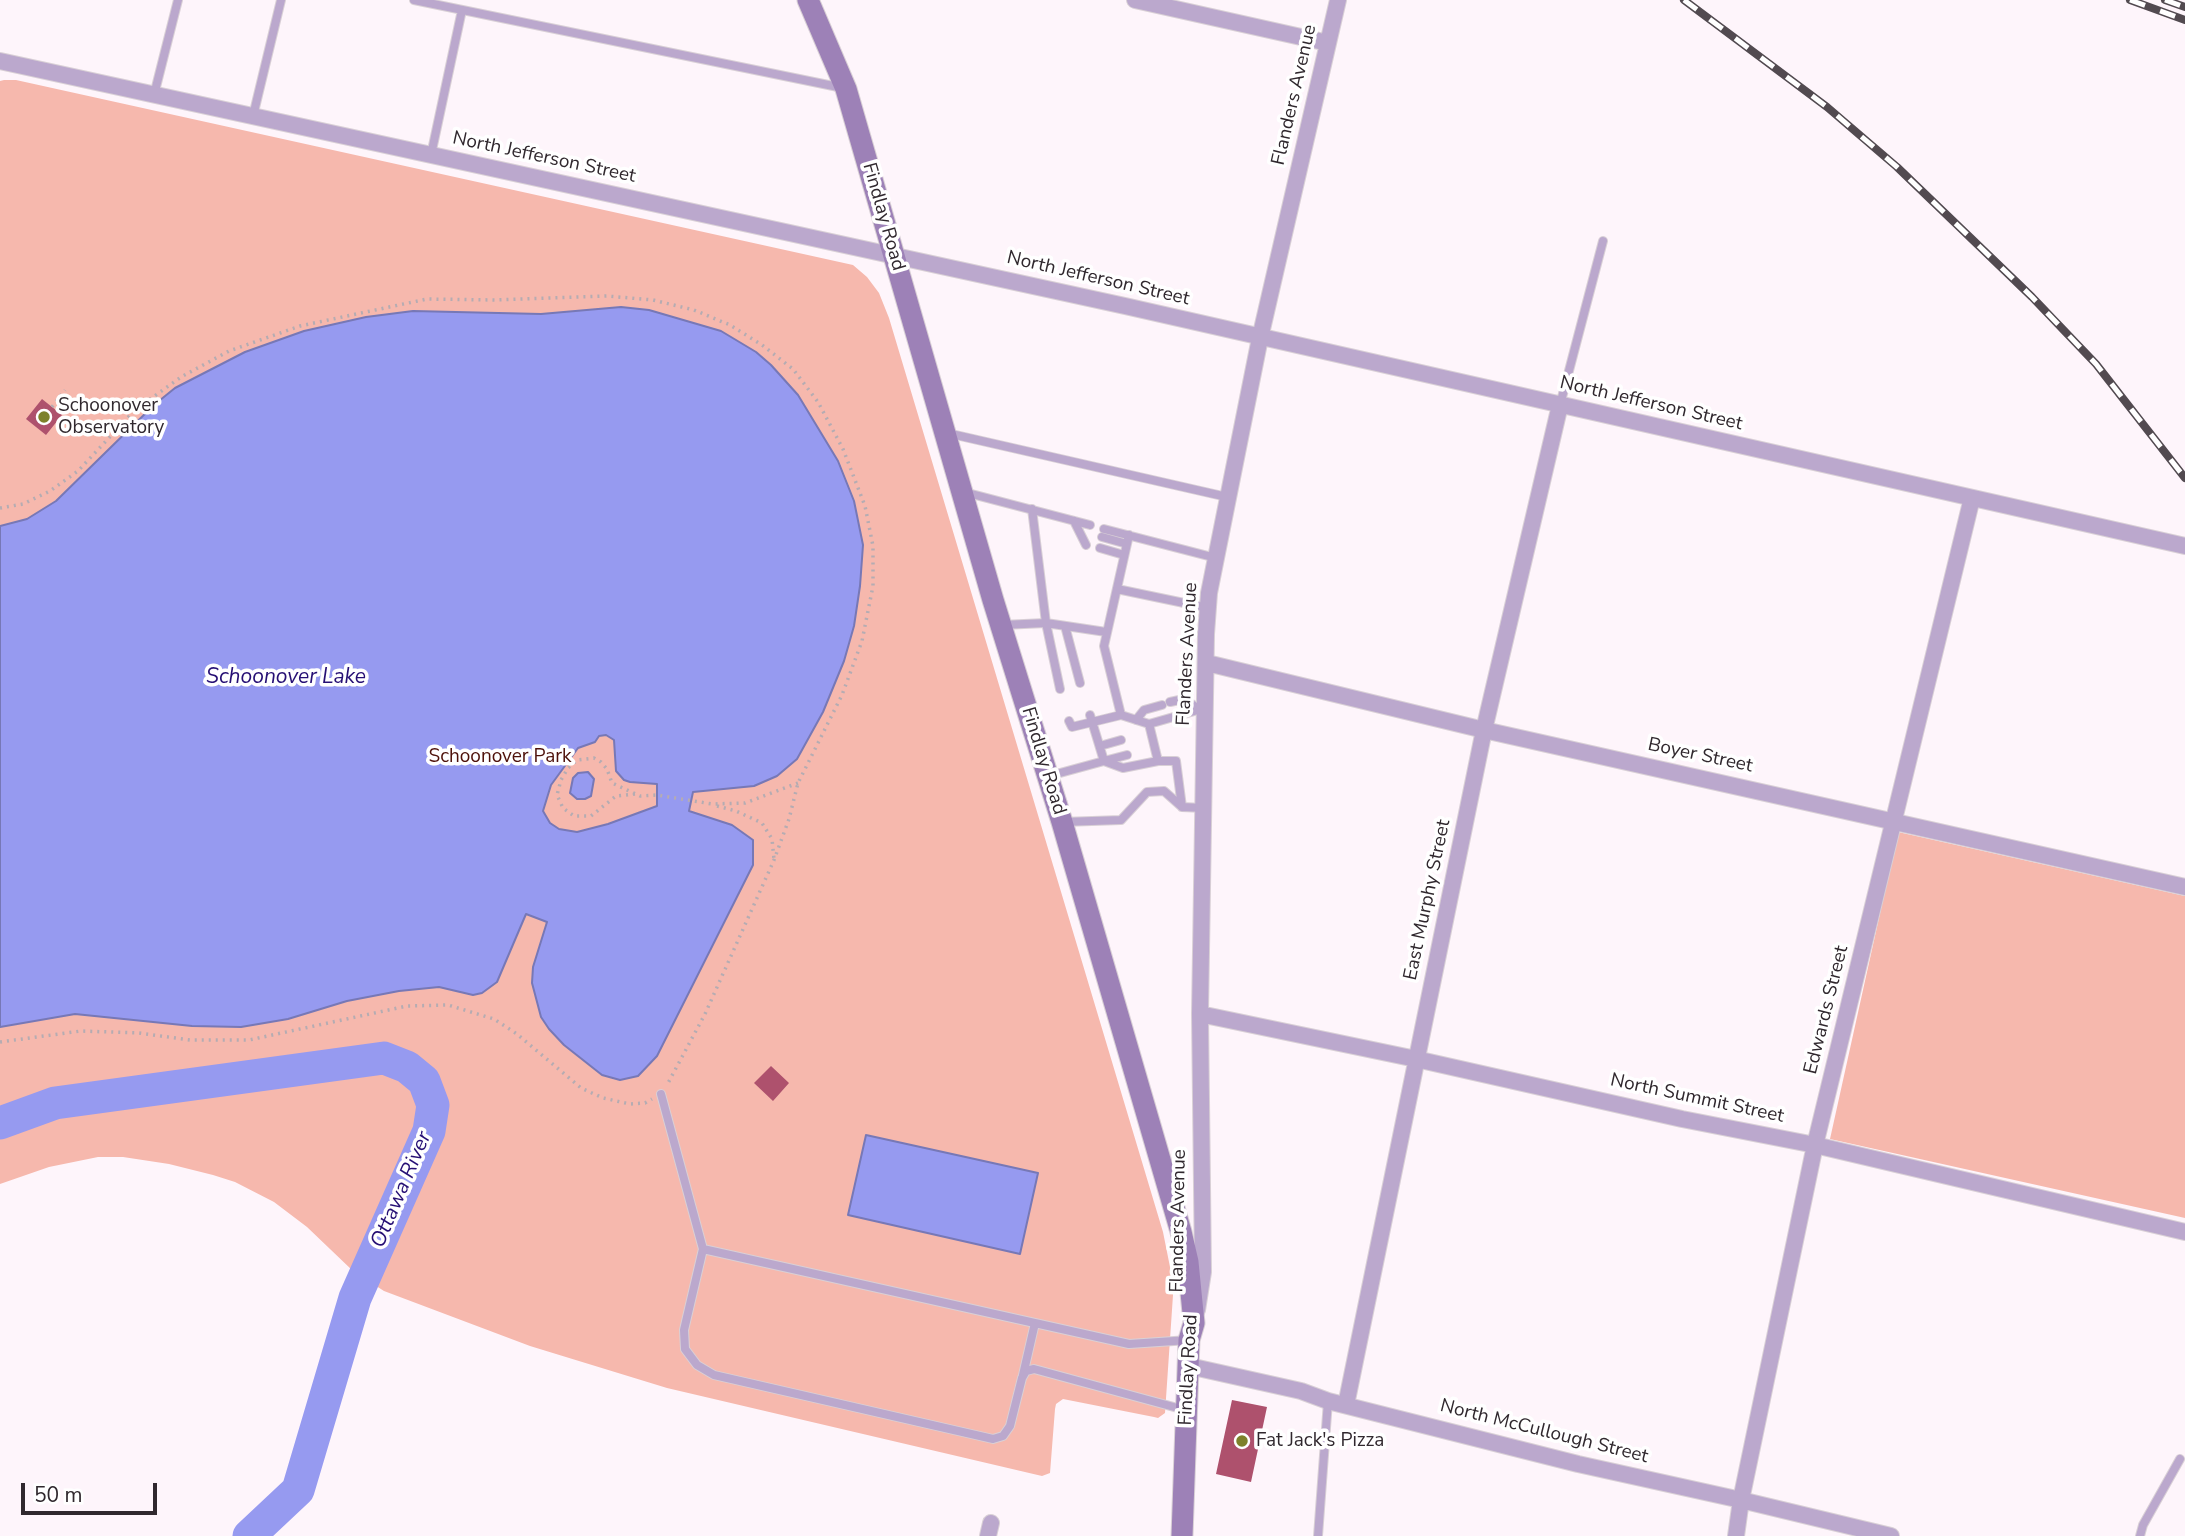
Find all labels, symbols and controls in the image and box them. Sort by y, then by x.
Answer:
street label: Flanders Avenue [1268,23,1322,167]
street label: North Jefferson Street [450,127,638,189]
street label: Findlay Road [857,160,909,274]
street label: North Jefferson Street [1005,247,1191,311]
street label: North Jefferson Street [1558,372,1744,436]
place label: Schoonover Observatory [58,395,164,439]
marker: Schoonover Observatory [36,409,52,425]
street label: Flanders Avenue [1173,582,1203,726]
water label: Schoonover Lake [206,665,366,691]
street label: Findlay Road [1016,705,1070,817]
street label: Boyer Street [1646,734,1754,778]
park label: Schoonover Park [429,746,571,768]
street label: East Murphy Street [1400,818,1456,982]
street label: Edwards Street [1800,943,1854,1077]
street label: North Summit Street [1608,1069,1786,1129]
water label: Ottawa River [366,1128,438,1252]
street label: Flanders Avenue [1166,1149,1192,1293]
street label: Findlay Road [1175,1314,1203,1426]
street label: North McCullough Street [1438,1395,1650,1469]
place label: Fat Jack's Pizza [1256,1430,1384,1452]
marker: Fat Jack's Pizza [1234,1433,1250,1449]
scale bar [24,1470,161,1514]
text: 50 m [34,1481,83,1509]

